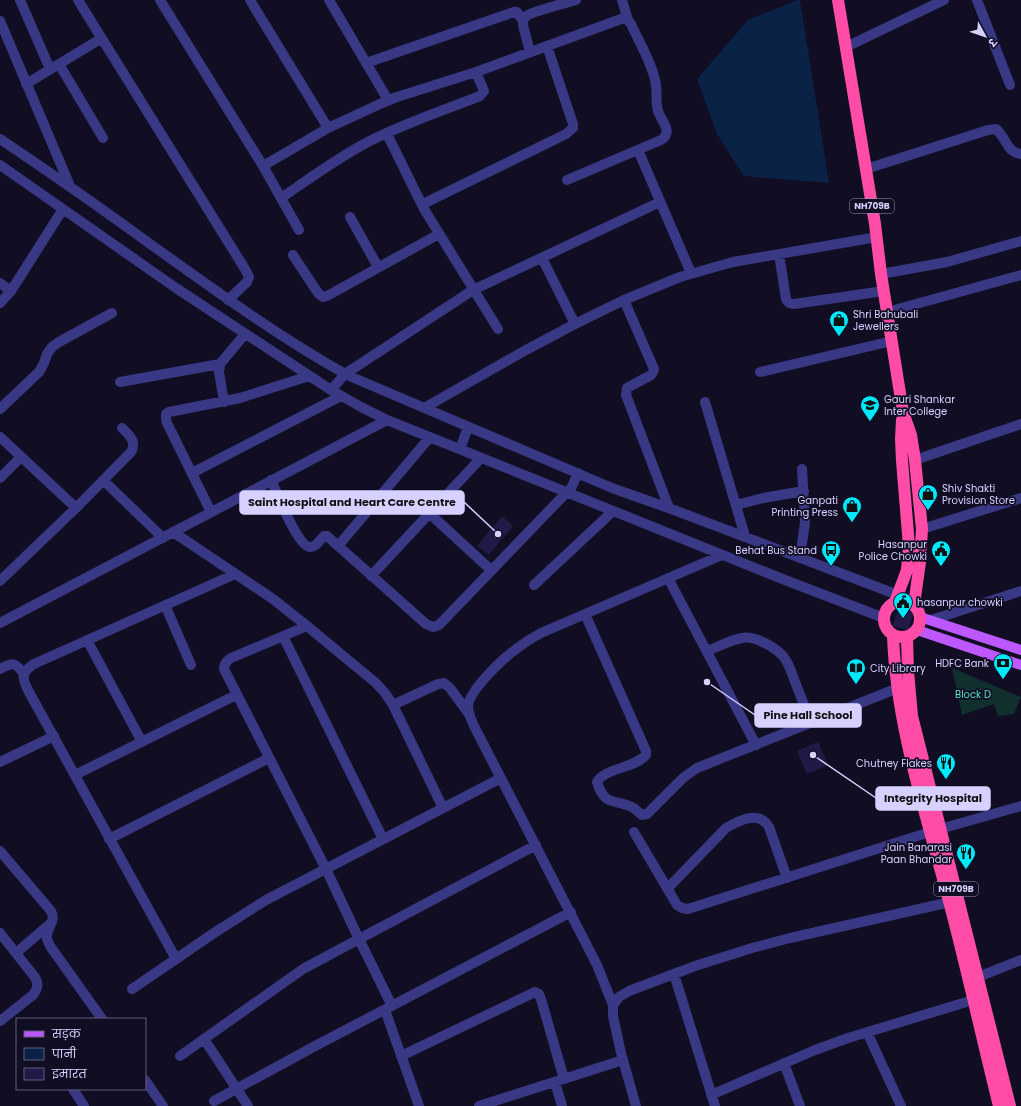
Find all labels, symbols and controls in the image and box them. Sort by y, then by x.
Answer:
north arrow [965,16,1005,56]
text: उ [984,34,1001,51]
road number: NH709B [850,199,894,213]
place label: Shri Bahubali Jewellers [853,307,918,334]
shop icon: Shri Bahubali Jewellers [828,309,850,337]
place label: Gauri Shankar Inter College [884,392,955,419]
school or university icon: Gauri Shankar Inter College [859,394,881,422]
place label: Shiv Shakti Provision Store [942,481,1015,508]
shop icon: Shiv Shakti Provision Store [917,483,939,511]
callout: Saint Hospital and Heart Care Centre [240,491,464,514]
place label: Ganpati Printing Press [772,493,838,520]
text: Saint Hospital and Heart Care Centre [248,494,456,510]
shop icon: Ganpati Printing Press [841,495,863,523]
place label: Hasanpur Police Chowki [859,537,927,564]
bus stop icon: Behat Bus Stand [820,539,842,567]
public building icon: Hasanpur Police Chowki [930,539,952,567]
place label: Behat Bus Stand [735,543,817,558]
public building icon: hasanpur chowki [892,591,914,619]
place label: hasanpur chowki [917,595,1003,610]
bank icon: HDFC Bank [992,652,1014,680]
place label: HDFC Bank [935,656,990,671]
library icon: City Library [845,657,867,685]
place label: City Library [870,661,926,676]
park label: Block D [955,687,991,702]
callout: Pine Hall School [755,704,861,727]
text: Pine Hall School [763,707,853,723]
restaurant icon: Chutney Flakes [935,752,957,780]
place label: Chutney Flakes [856,756,932,771]
callout: Integrity Hospital [876,787,990,810]
text: Integrity Hospital [884,790,982,806]
place label: Jain Banarasi Paan Bhandar [881,840,952,867]
restaurant icon: Jain Banarasi Paan Bhandar [955,842,977,870]
road number: NH709B [934,882,978,896]
legend [16,1018,146,1090]
text: सड़क [51,1025,82,1042]
text: पानी [51,1045,77,1062]
text: इमारत [51,1065,87,1082]

